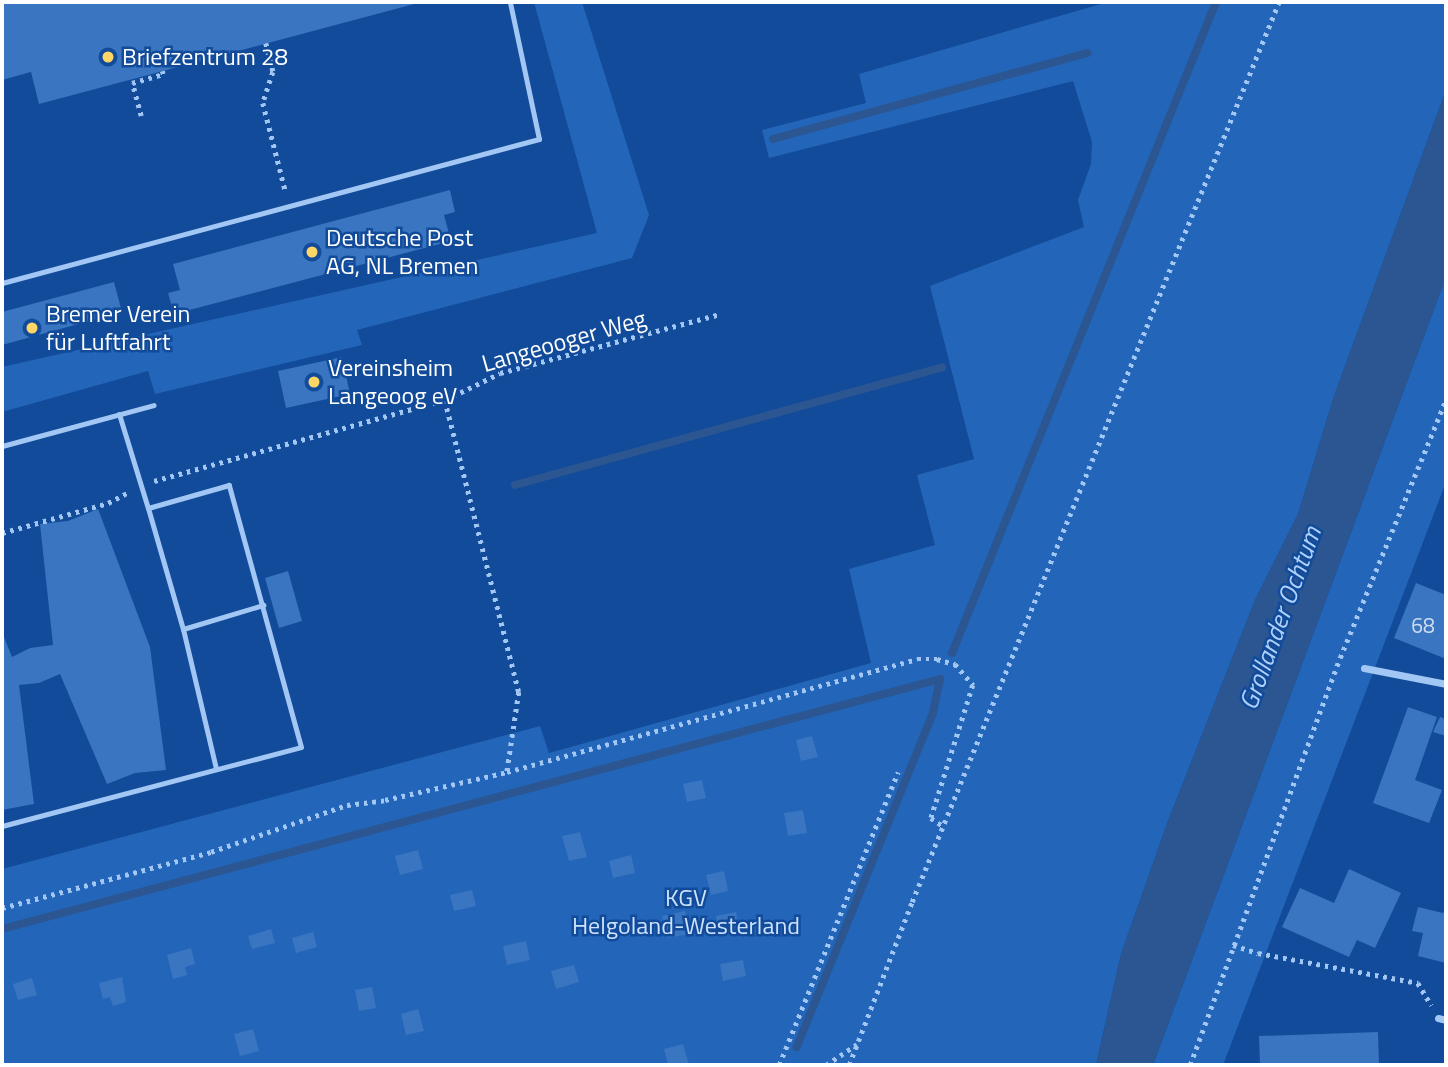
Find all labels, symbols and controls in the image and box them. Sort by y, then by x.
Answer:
place label: Briefzentrum 28 [122,43,288,71]
marker: Briefzentrum 28 [100,49,116,65]
place label: Deutsche Post AG, NL Bremen [326,224,478,280]
marker: Deutsche Post AG, NL Bremen [304,244,320,260]
place label: Bremer Verein für Luftfahrt [46,300,190,356]
street label: Langeooger Weg [479,304,649,378]
marker: Bremer Verein für Luftfahrt [24,320,40,336]
place label: Vereinsheim Langeoog eV [328,354,457,410]
marker: Vereinsheim Langeoog eV [306,374,322,390]
water label: Grollander Ochtum [1232,522,1328,714]
house number: 68 [1411,612,1435,638]
park label: KGV Helgoland-Westerland [572,884,800,940]

